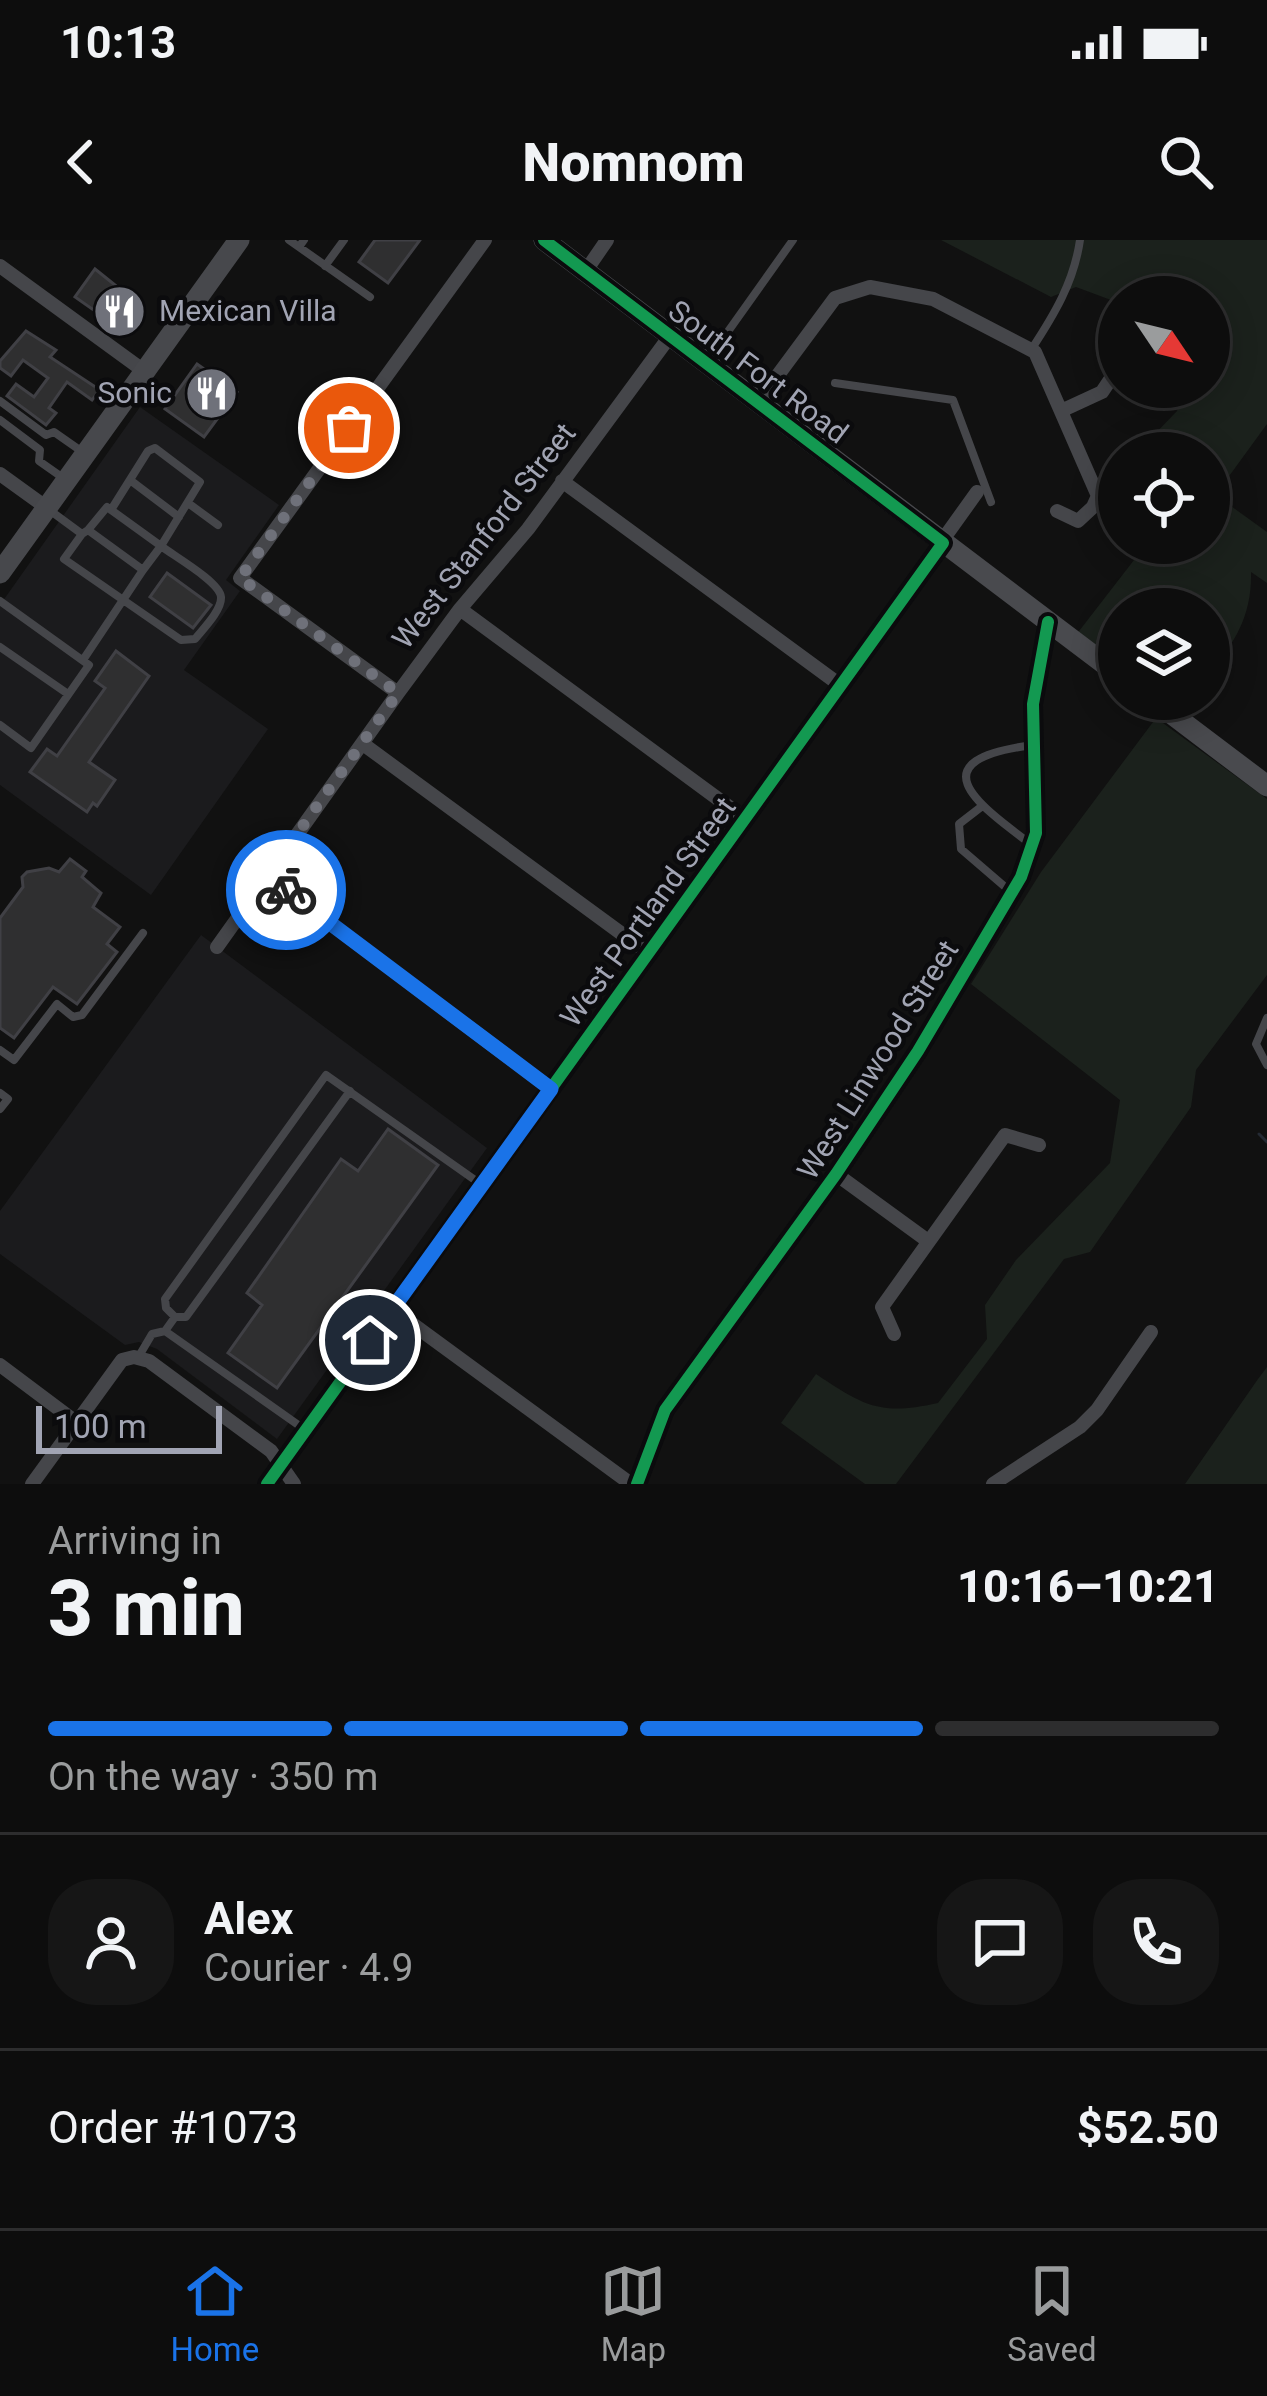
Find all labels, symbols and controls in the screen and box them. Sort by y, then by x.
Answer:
text: 10:13 [60,16,176,69]
icon: back [48,129,114,195]
icon: search [1153,129,1219,195]
text: Nomnom [522,131,745,194]
north arrow [1098,276,1230,408]
map controls [1098,276,1230,720]
restaurant icon: Mexican Villa [92,283,148,339]
place label: Mexican Villa [159,293,337,328]
street label: South Fort Road [662,293,855,450]
restaurant icon: Sonic [183,365,239,421]
place label: Sonic [98,375,172,410]
pin [298,377,400,479]
icon: bag [316,395,382,461]
street label: West Stanford Street [385,416,582,655]
button: locate [1098,432,1230,564]
button: layers [1098,588,1230,720]
street label: West Portland Street [553,790,743,1033]
courier [226,830,346,950]
icon: bike [253,857,319,923]
street label: West Linwood Street [790,934,965,1186]
pin [319,1289,421,1391]
icon: home [337,1307,403,1373]
scale bar [36,1400,222,1453]
text: 100 m [54,1407,147,1446]
text: Arriving in [48,1518,222,1564]
text: 10:16–10:21 [957,1560,1219,1613]
text: 3 min [48,1563,245,1654]
text: On the way · 350 m [48,1754,379,1800]
button: person [48,1879,174,2005]
button: chat [937,1879,1063,2005]
button: phone [1093,1879,1219,2005]
text: Alex [204,1892,293,1945]
text: Courier · 4.9 [204,1945,413,1991]
text: Order #1073 [48,2101,298,2154]
text: $52.50 [1077,2101,1219,2154]
tab: Home [171,2258,259,2369]
tab: Map [600,2258,666,2369]
tab: Saved [1007,2258,1097,2369]

